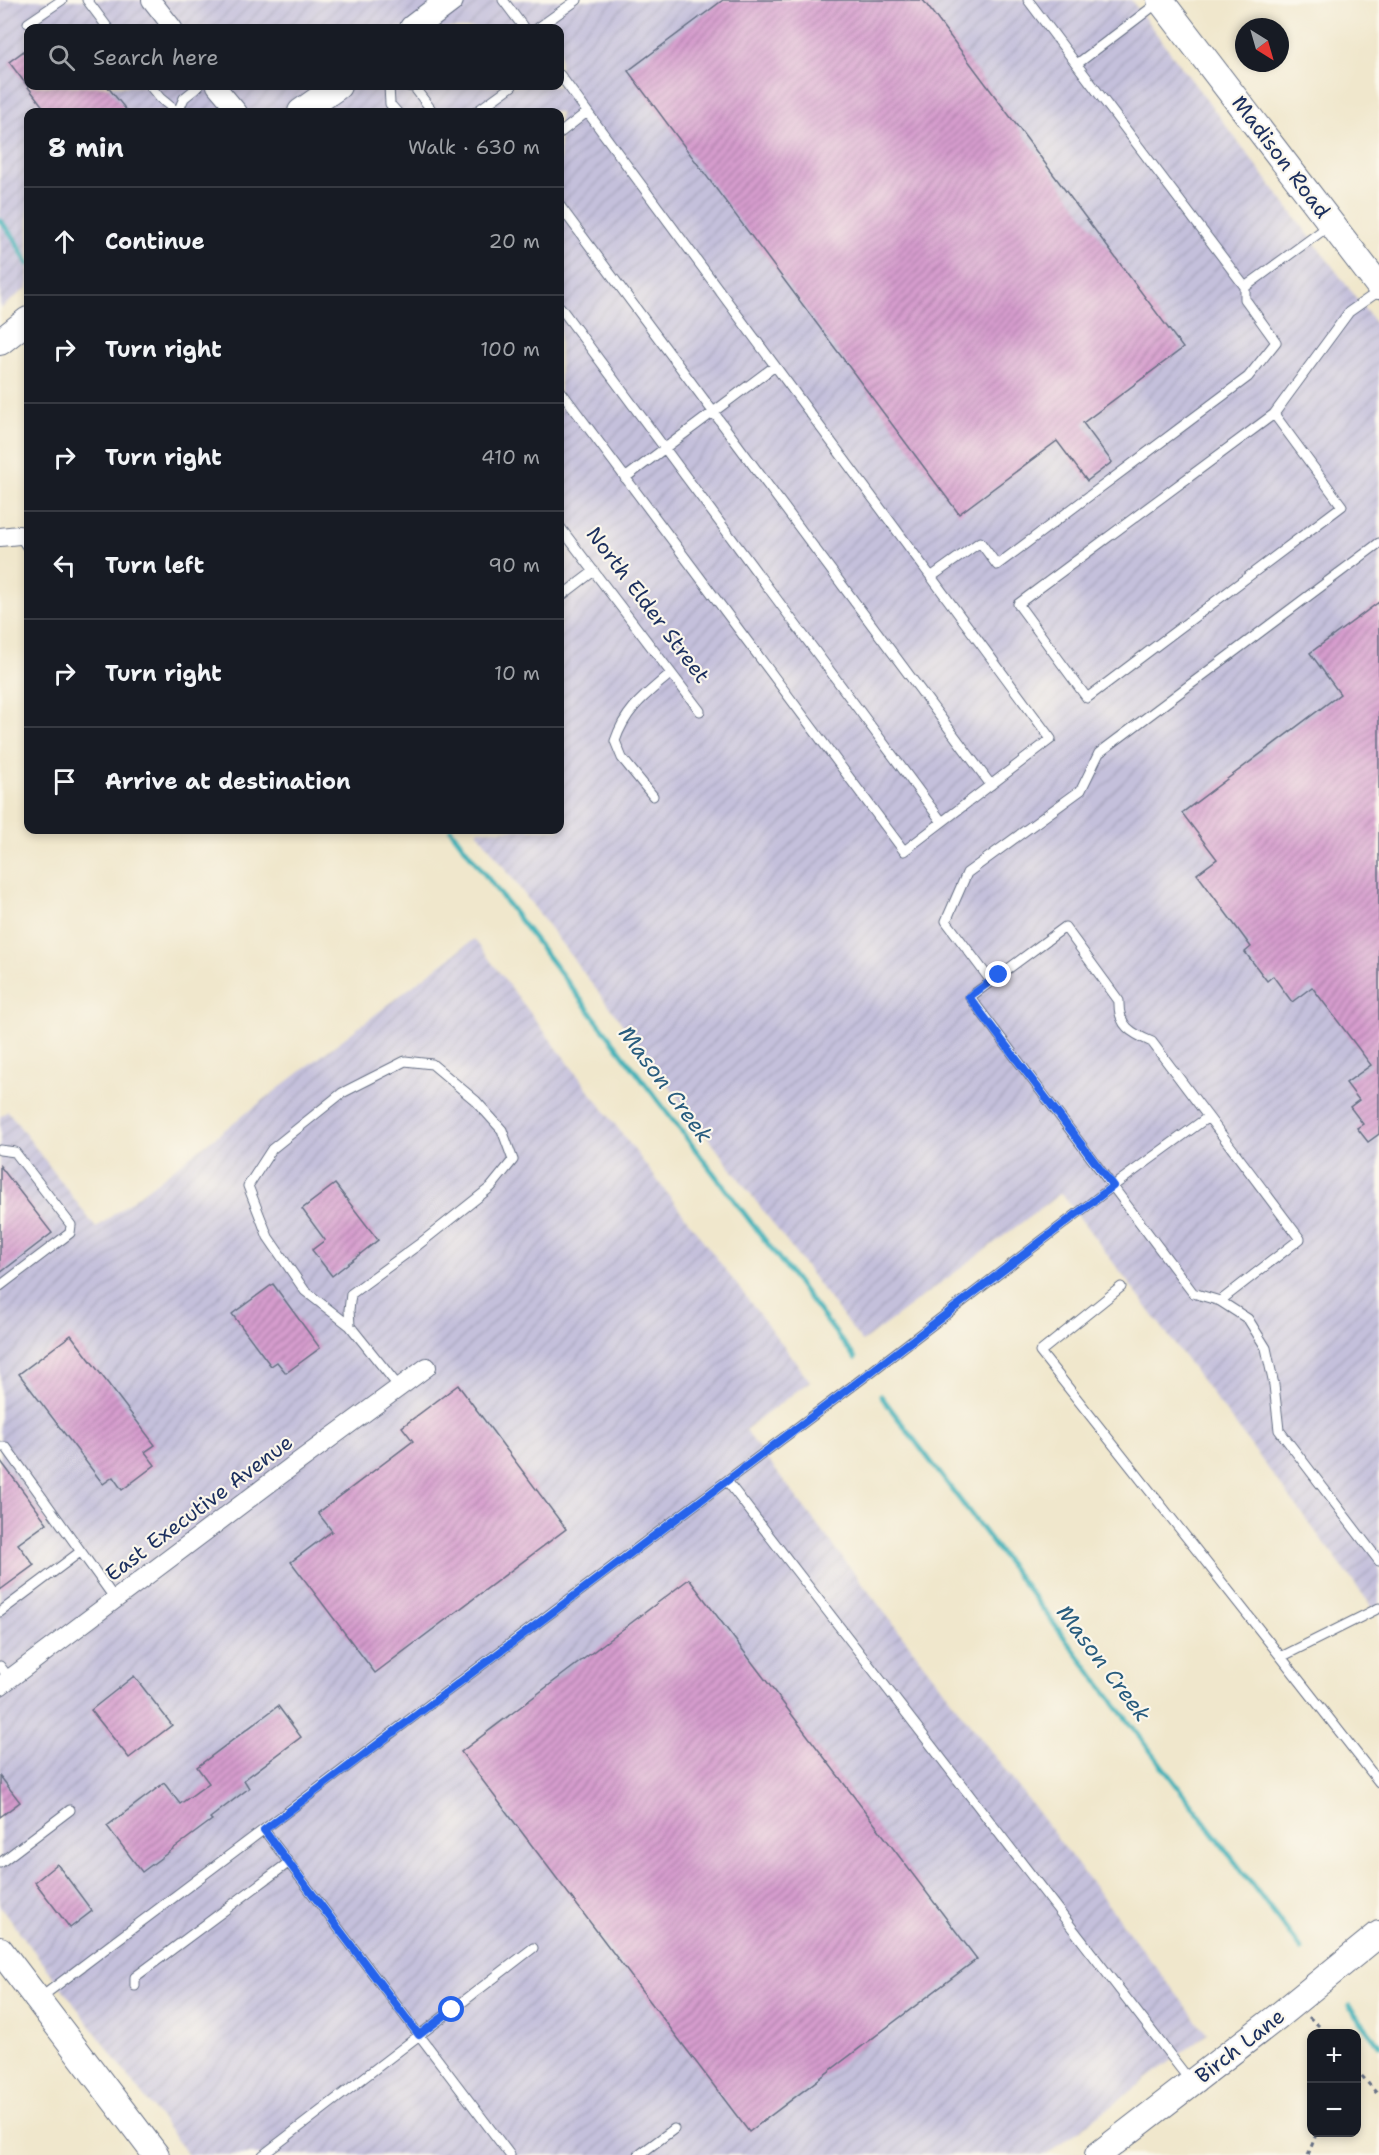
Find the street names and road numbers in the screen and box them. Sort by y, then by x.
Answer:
street label: Madison Road [1226,90,1336,224]
street label: North Elder Street [580,521,716,689]
street label: East Executive Avenue [100,1428,298,1588]
street label: Birch Lane [1189,2002,1291,2090]

